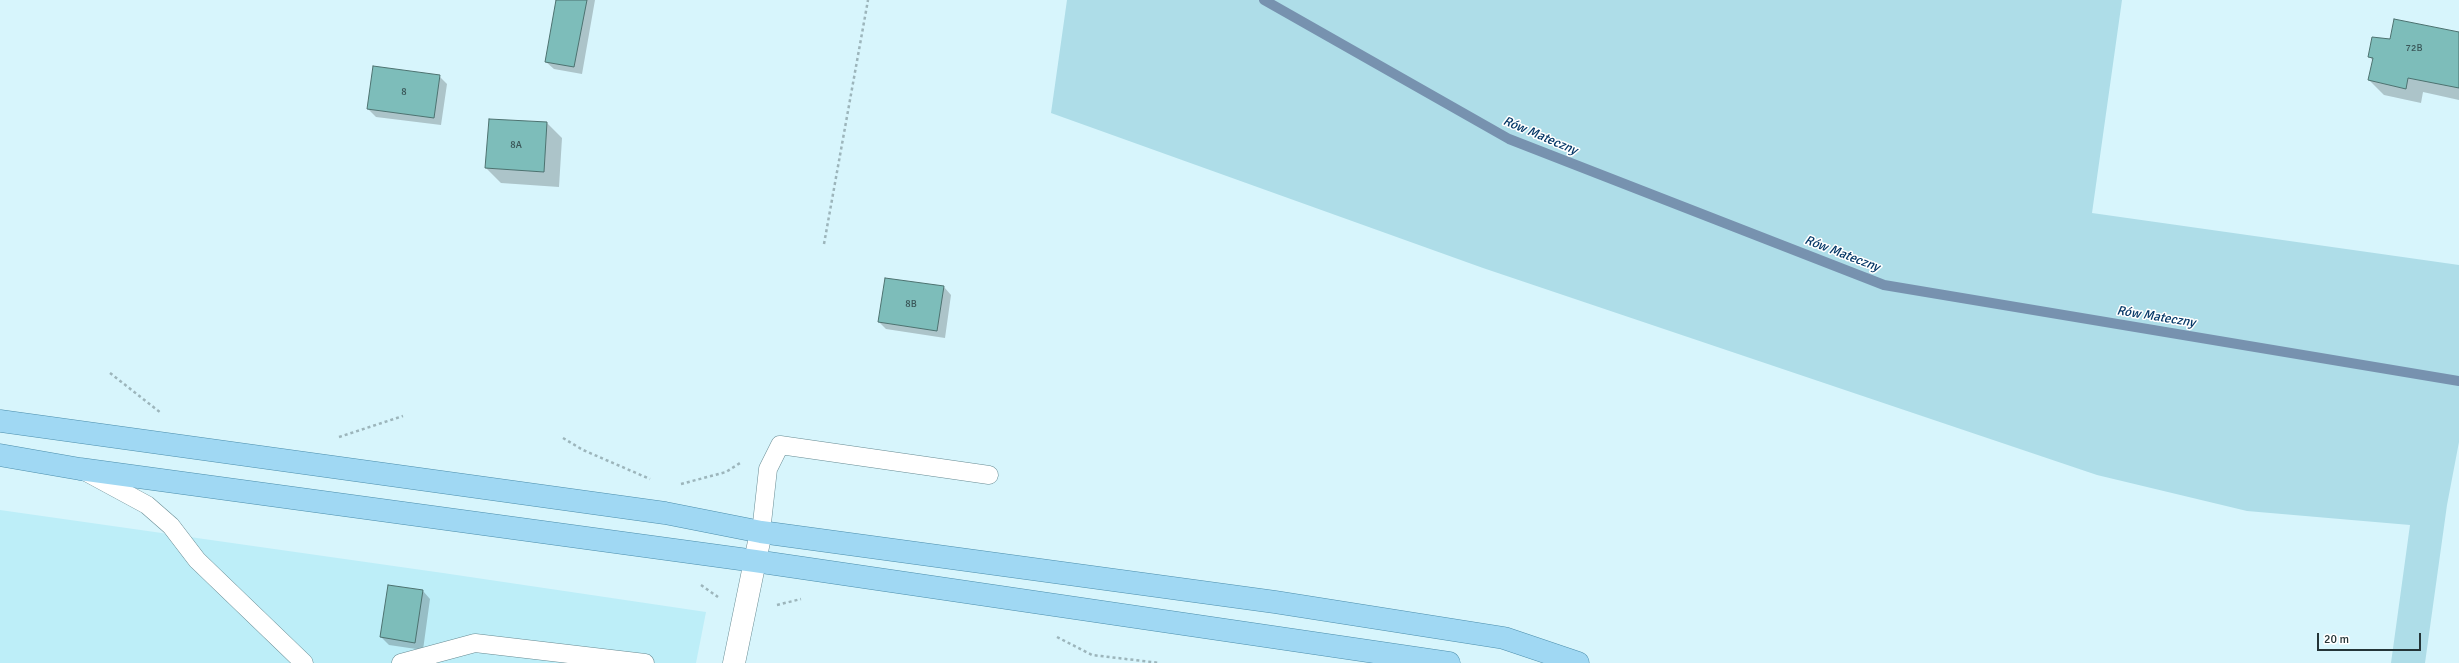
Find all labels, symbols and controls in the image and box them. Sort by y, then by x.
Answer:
house number: 72B [2406,42,2422,54]
house number: 8 [401,86,407,98]
water label: Rów Mateczny [1500,113,1580,159]
house number: 8A [510,139,522,151]
water label: Rów Mateczny [1802,233,1882,275]
house number: 8B [905,298,917,310]
water label: Rów Mateczny [2116,303,2196,331]
scale bar [2319,625,2423,651]
text: 20 m [2324,632,2349,647]

